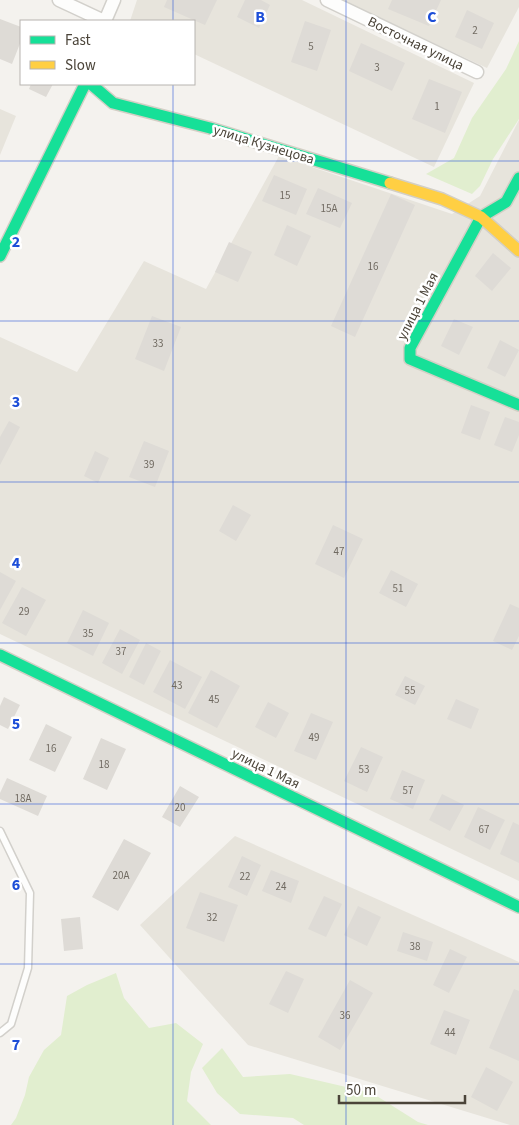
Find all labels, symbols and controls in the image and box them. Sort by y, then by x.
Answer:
text: B [255,6,265,28]
text: C [427,6,437,28]
street label: Восточная улица [364,12,467,76]
legend [20,20,195,85]
house number: 2 [472,23,478,38]
text: Fast [65,30,91,51]
house number: 5 [308,39,314,54]
text: Slow [65,55,96,76]
house number: 3 [374,60,380,75]
house number: 1 [434,99,440,114]
street label: улица Кузнецова [211,120,317,170]
house number: 15 [280,188,290,203]
house number: 15А [321,201,337,216]
text: 2 [12,231,20,253]
house number: 16 [368,259,379,274]
street label: улица 1 Мая [392,269,444,344]
house number: 33 [153,336,163,351]
text: 3 [12,391,20,413]
house number: 39 [144,457,154,472]
house number: 47 [334,544,344,559]
text: 4 [12,552,21,574]
house number: 51 [393,581,403,596]
house number: 29 [19,604,29,619]
house number: 35 [83,626,93,641]
house number: 37 [116,644,126,659]
house number: 43 [172,678,182,693]
house number: 55 [405,683,415,698]
house number: 45 [209,692,219,707]
text: 5 [12,713,20,735]
house number: 49 [309,730,319,745]
house number: 16 [46,741,57,756]
street label: улица 1 Мая [228,744,303,794]
house number: 18 [99,757,110,772]
house number: 53 [359,762,369,777]
house number: 57 [403,783,413,798]
house number: 18А [15,791,31,806]
house number: 20 [175,800,185,815]
house number: 67 [479,822,489,837]
house number: 20А [113,868,129,883]
house number: 22 [240,869,250,884]
text: 6 [12,874,20,896]
house number: 24 [276,879,287,894]
house number: 32 [207,910,217,925]
house number: 38 [410,939,421,954]
house number: 36 [340,1008,351,1023]
house number: 44 [445,1025,456,1040]
text: 7 [12,1034,20,1056]
scale bar [339,1072,465,1104]
text: 50 m [346,1080,376,1101]

